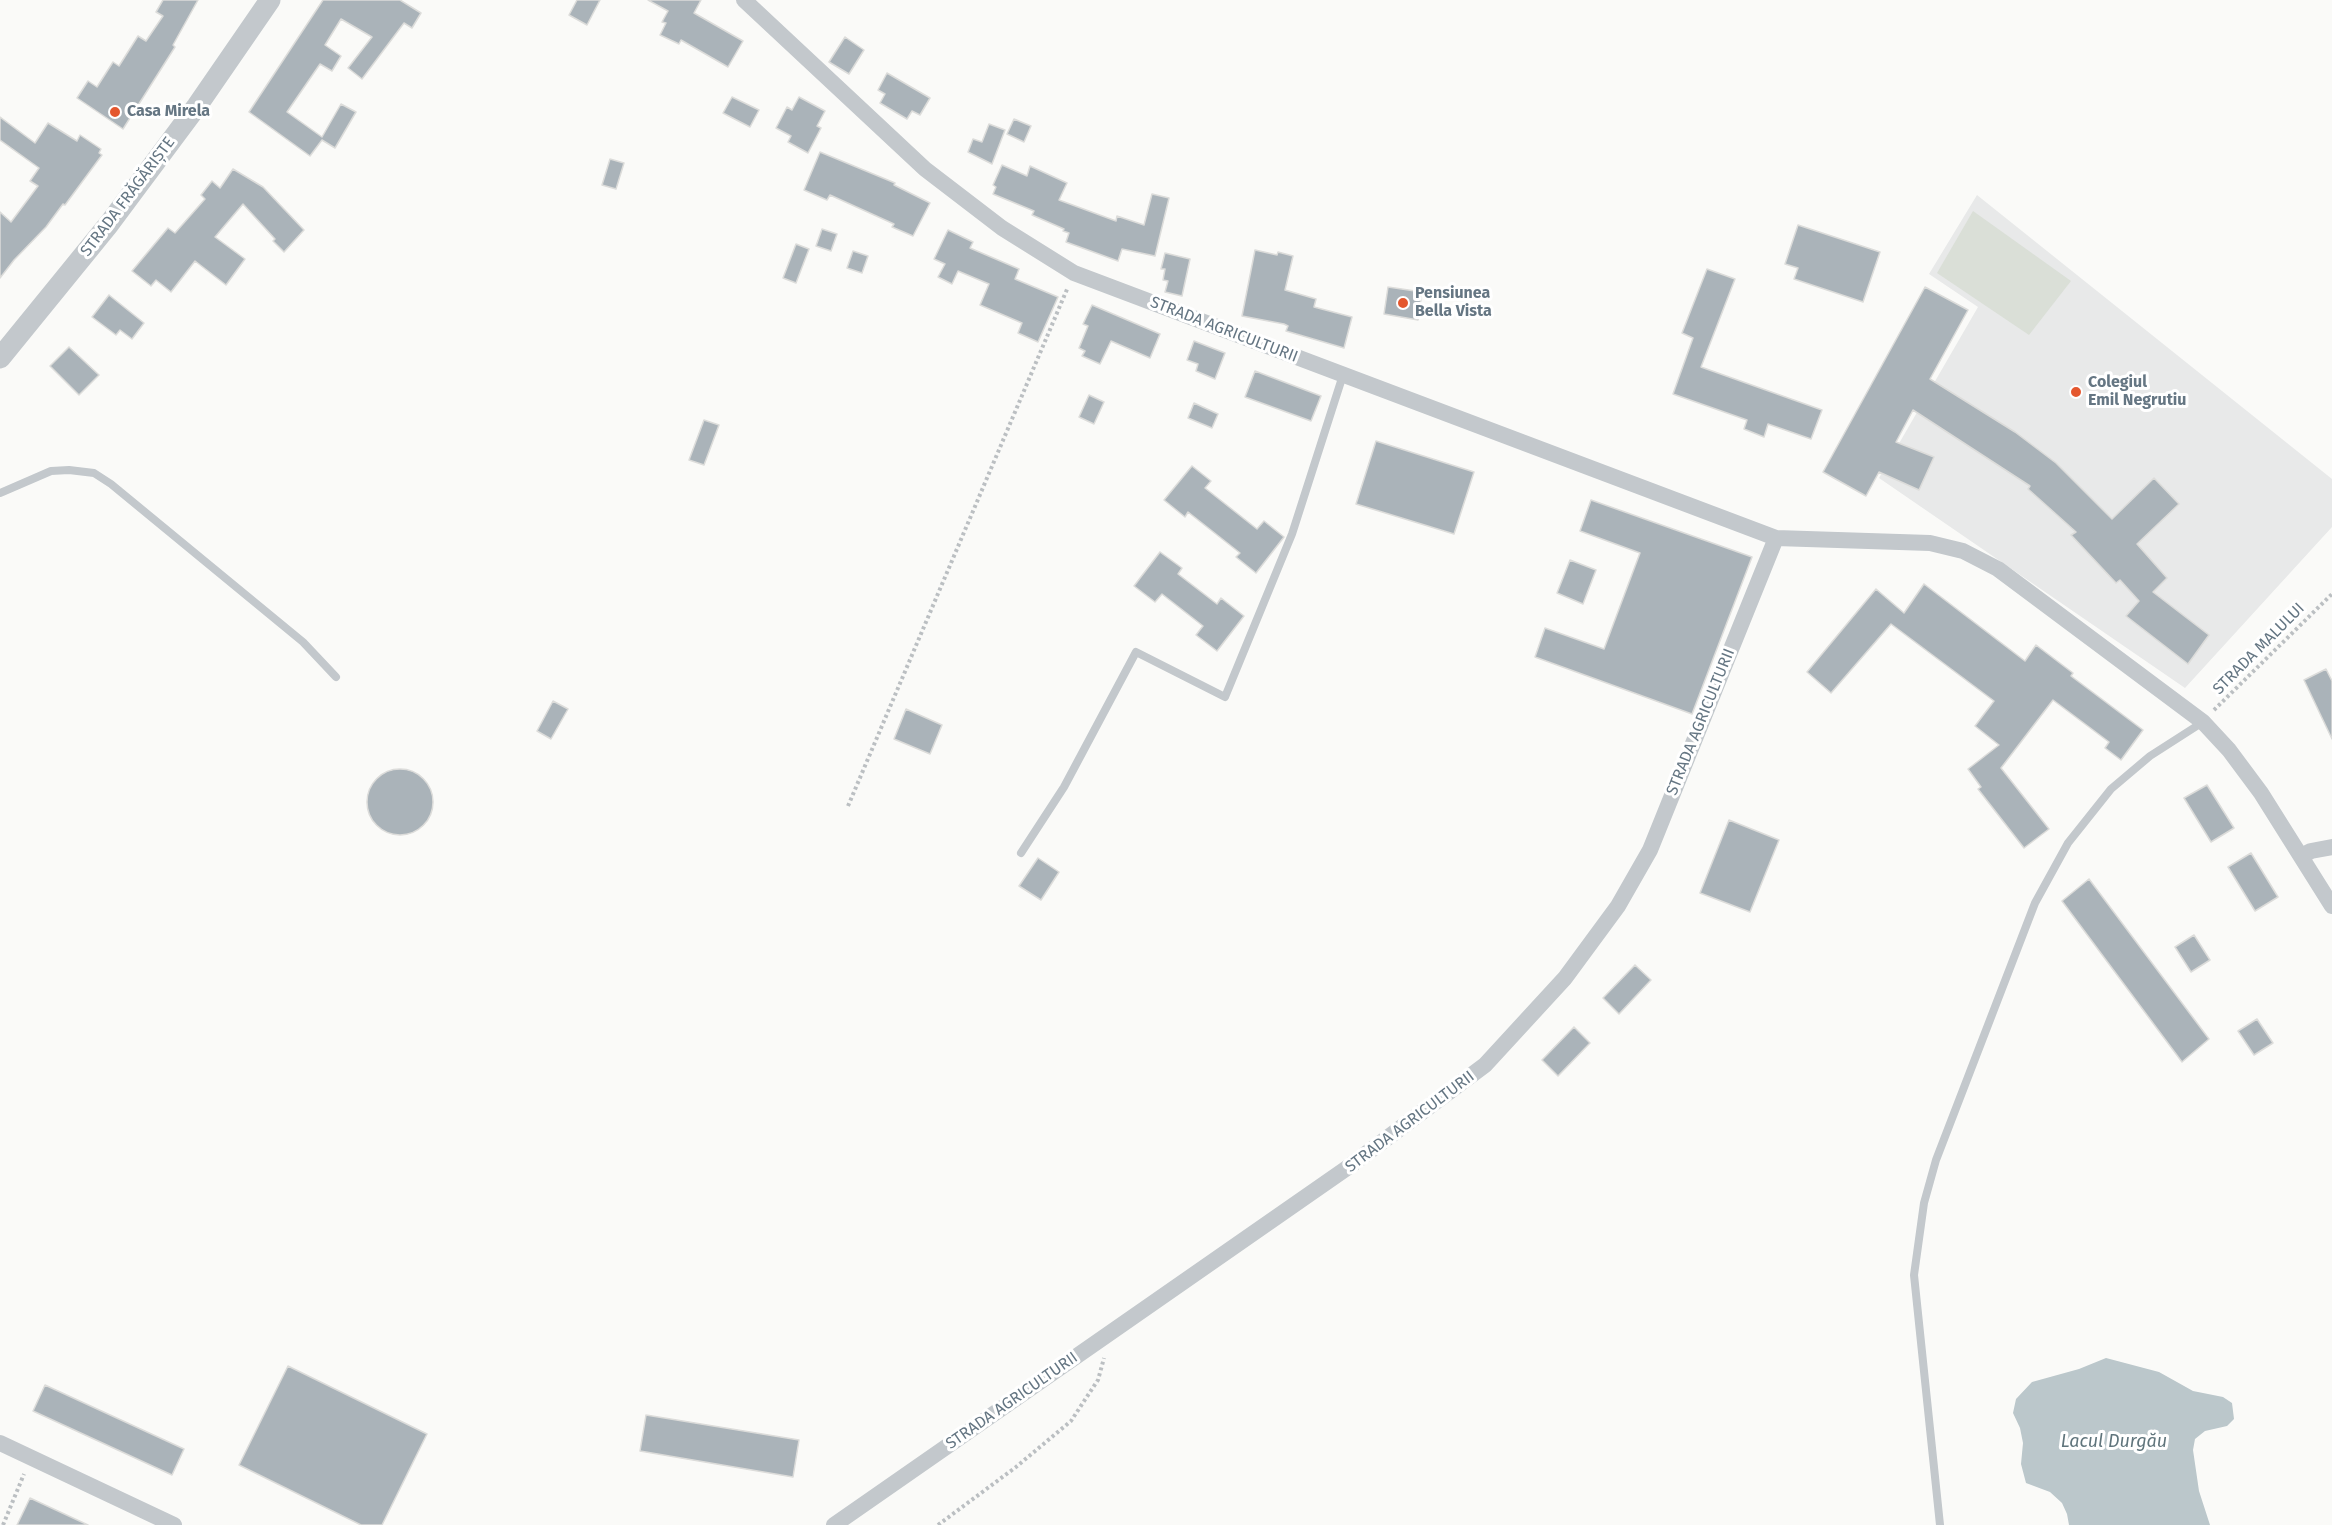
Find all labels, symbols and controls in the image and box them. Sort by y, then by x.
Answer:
place label: Casa Mirela [127,102,210,122]
marker: Casa Mirela [108,105,122,119]
street label: STRADA FRĂGĂRIȘTE [77,134,179,260]
place label: Pensiunea Bella Vista [1415,284,1492,322]
street label: STRADA AGRICULTURII [1147,293,1301,367]
marker: Pensiunea Bella Vista [1396,296,1410,310]
place label: Colegiul Emil Negrutiu [2088,373,2186,411]
marker: Colegiul Emil Negrutiu [2069,385,2083,399]
street label: STRADA MALULUI [2209,599,2309,699]
street label: STRADA AGRICULTURII [1663,646,1739,798]
street label: STRADA AGRICULTURII [1342,1067,1478,1177]
street label: STRADA AGRICULTURII [942,1348,1082,1454]
water label: Lacul Durgău [2061,1431,2167,1453]

